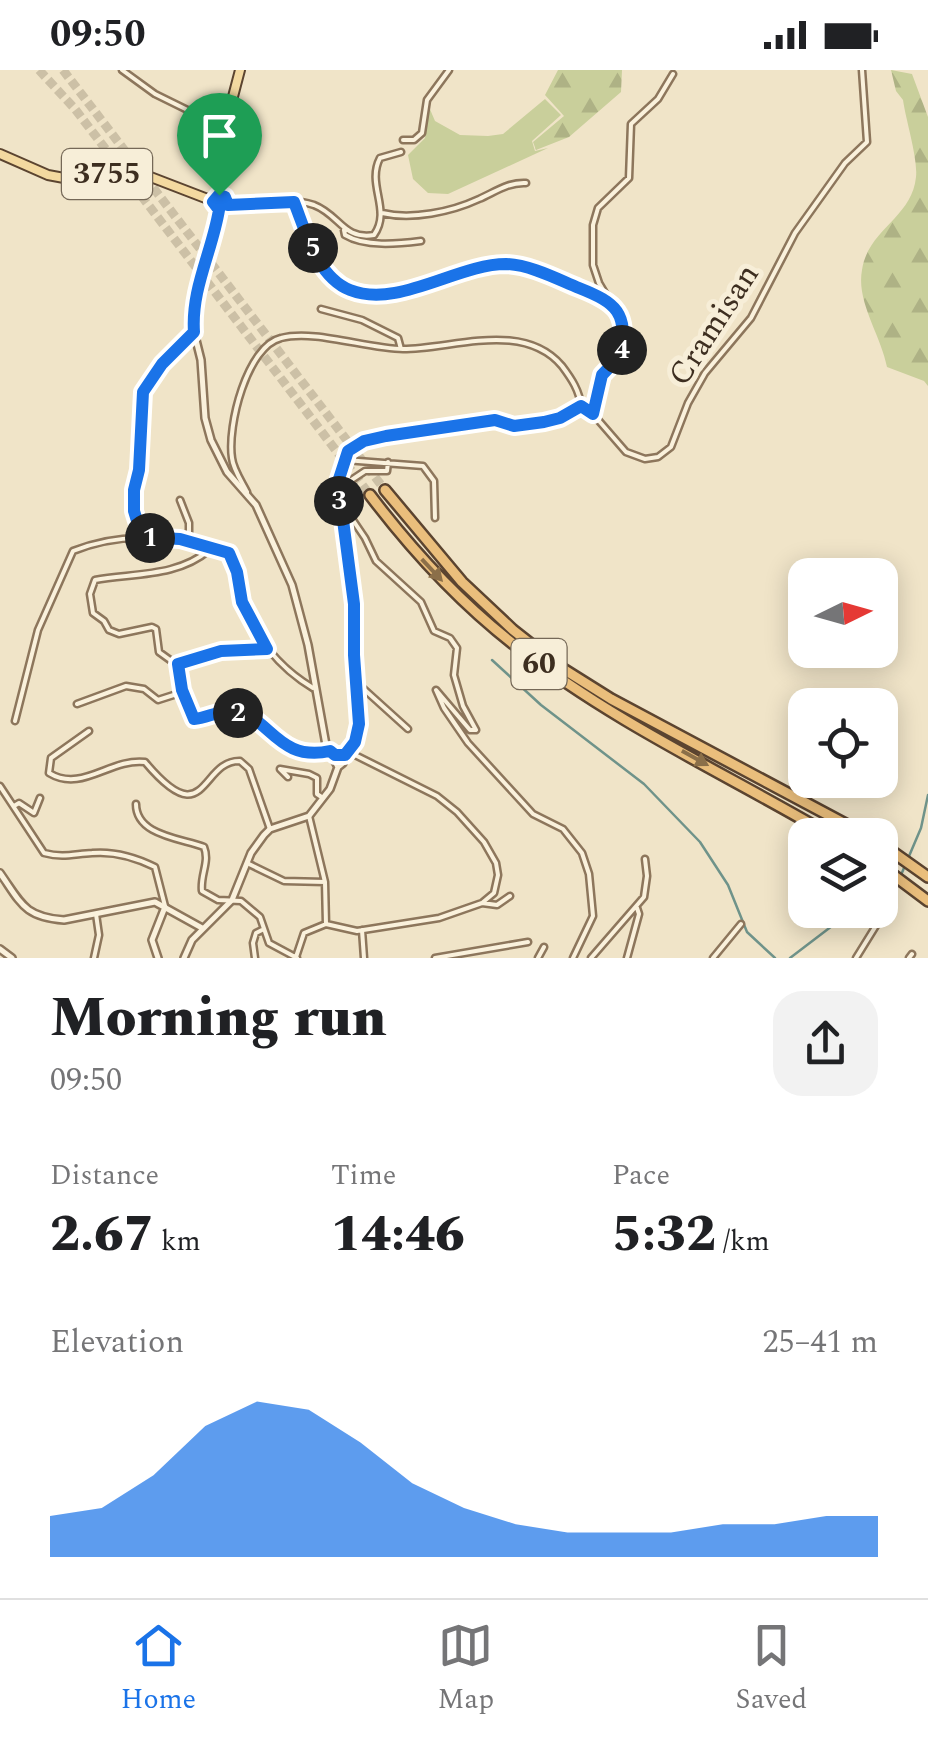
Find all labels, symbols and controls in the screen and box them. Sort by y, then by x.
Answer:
text: 09:50 [50,6,145,64]
pin [177,93,262,196]
icon: arrive [192,108,247,163]
road number: 3755 [62,149,152,199]
pin: 5 [288,223,338,273]
text: 5 [305,226,321,269]
street label: Cramisan [656,254,772,396]
pin: 4 [597,325,647,375]
text: 4 [614,328,630,371]
pin: 3 [314,476,364,526]
text: 3 [331,479,347,522]
pin: 1 [125,513,175,563]
text: 1 [142,516,158,559]
one-way arrow [420,558,443,582]
north arrow [788,558,898,668]
map controls [788,558,898,928]
road number: 60 [512,639,566,689]
pin: 2 [213,688,263,738]
button: locate [788,688,898,798]
text: 2 [230,691,246,734]
one-way arrow [681,749,709,767]
button: layers [788,818,898,928]
text: Morning run [50,977,387,1060]
button: share [773,991,878,1096]
text: 09:50 [50,1056,122,1105]
text: Distance [50,1154,159,1197]
text: Time [331,1154,396,1197]
text: Pace [612,1154,670,1197]
text: 2.67 [50,1197,154,1273]
text: 14:46 [331,1197,465,1273]
text: 5:32 [612,1197,716,1273]
text: km [154,1220,201,1263]
text: /km [716,1220,770,1263]
text: Elevation [50,1318,184,1367]
text: 25–41 m [762,1318,878,1367]
tab: Home [121,1618,196,1721]
tab: Map [438,1618,494,1721]
tab: Saved [735,1618,807,1721]

